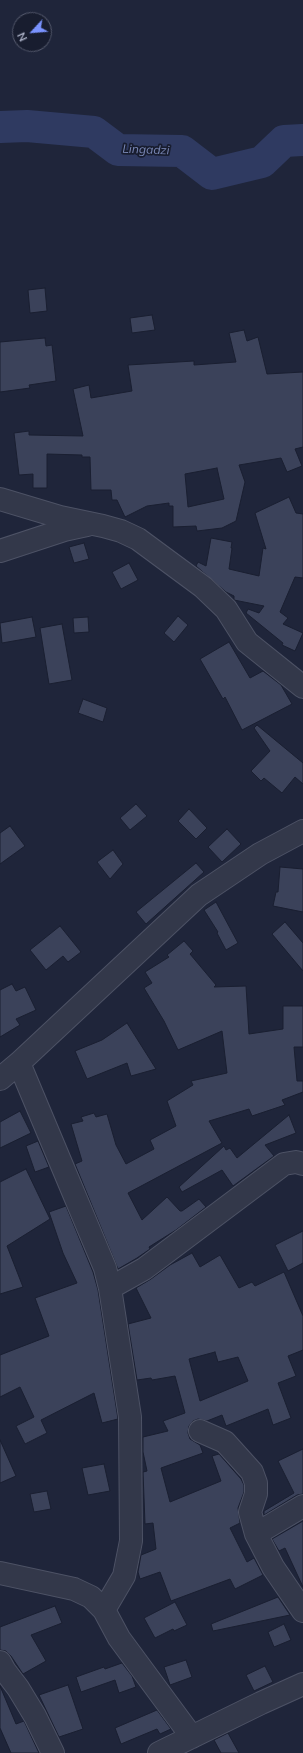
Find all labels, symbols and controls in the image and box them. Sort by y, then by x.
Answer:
north arrow [12,12,52,52]
text: N [14,30,30,44]
water label: Lingadzi [122,142,170,158]

